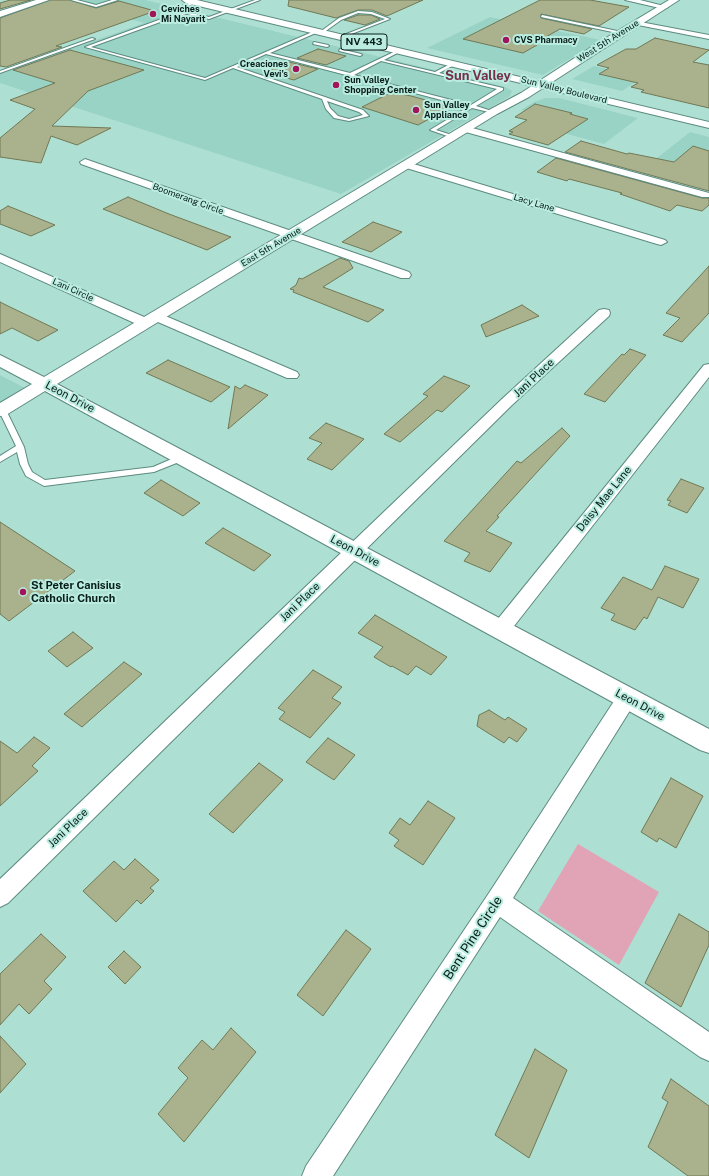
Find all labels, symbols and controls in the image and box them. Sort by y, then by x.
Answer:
place label: Ceviches Mi Nayarit [161,4,206,25]
marker: Ceviches Mi Nayarit [148,9,158,19]
street label: West 5th Avenue [575,18,641,64]
road number: NV 443 [341,34,387,50]
marker: CVS Pharmacy [501,35,511,45]
place label: CVS Pharmacy [514,35,578,45]
place label: Creaciones Vevi's [240,59,288,80]
marker: Creaciones Vevi's [291,64,301,74]
district label: Sun Valley [445,68,511,84]
street label: Sun Valley Boulevard [520,74,608,106]
place label: Sun Valley Shopping Center [344,75,416,96]
marker: Sun Valley Shopping Center [331,80,341,90]
place label: Sun Valley Appliance [424,100,470,121]
marker: Sun Valley Appliance [411,105,421,115]
street label: Boomerang Circle [151,181,225,217]
street label: Lacy Lane [512,192,556,214]
street label: East 5th Avenue [239,225,303,269]
street label: Lani Circle [51,276,95,304]
street label: Jani Place [511,356,557,400]
street label: Leon Drive [43,379,97,415]
street label: Daisy Mae Lane [574,464,634,534]
street label: Leon Drive [328,533,382,569]
place label: St Peter Canisius Catholic Church [31,579,121,605]
street label: Jani Place [277,580,323,624]
marker: St Peter Canisius Catholic Church [18,587,28,597]
street label: Leon Drive [613,687,667,723]
street label: Jani Place [45,806,91,850]
street label: Bent Pine Circle [440,893,506,983]

